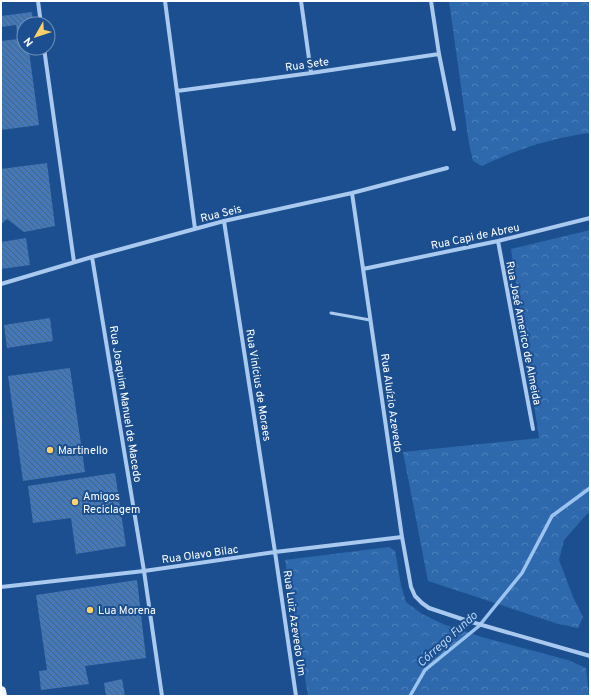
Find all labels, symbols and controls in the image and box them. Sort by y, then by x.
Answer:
north arrow [16,16,56,56]
text: N [21,34,37,49]
street label: Rua Sete [284,55,330,75]
street label: Rua Seis [199,202,243,226]
street label: Rua Capi de Abreu [430,221,521,253]
street label: Rua José Americo de Almeida [502,260,544,406]
street label: Rua Joaquim Manuel de Macedo [106,325,144,484]
street label: Rua Vinícius de Moraes [242,328,274,442]
street label: Rua Aluízio Azevedo [377,353,405,454]
place label: Martinello [58,444,108,458]
marker: Martinello [45,445,55,455]
place label: Amigos Reciclagem [83,490,140,517]
marker: Amigos Reciclagem [70,497,80,507]
street label: Rua Olavo Bilac [161,543,239,567]
street label: Rua Luiz Azevedo Um [280,569,308,677]
place label: Lua Morena [98,604,156,618]
marker: Lua Morena [85,605,95,615]
water label: Córrego Fundo [414,608,482,671]

